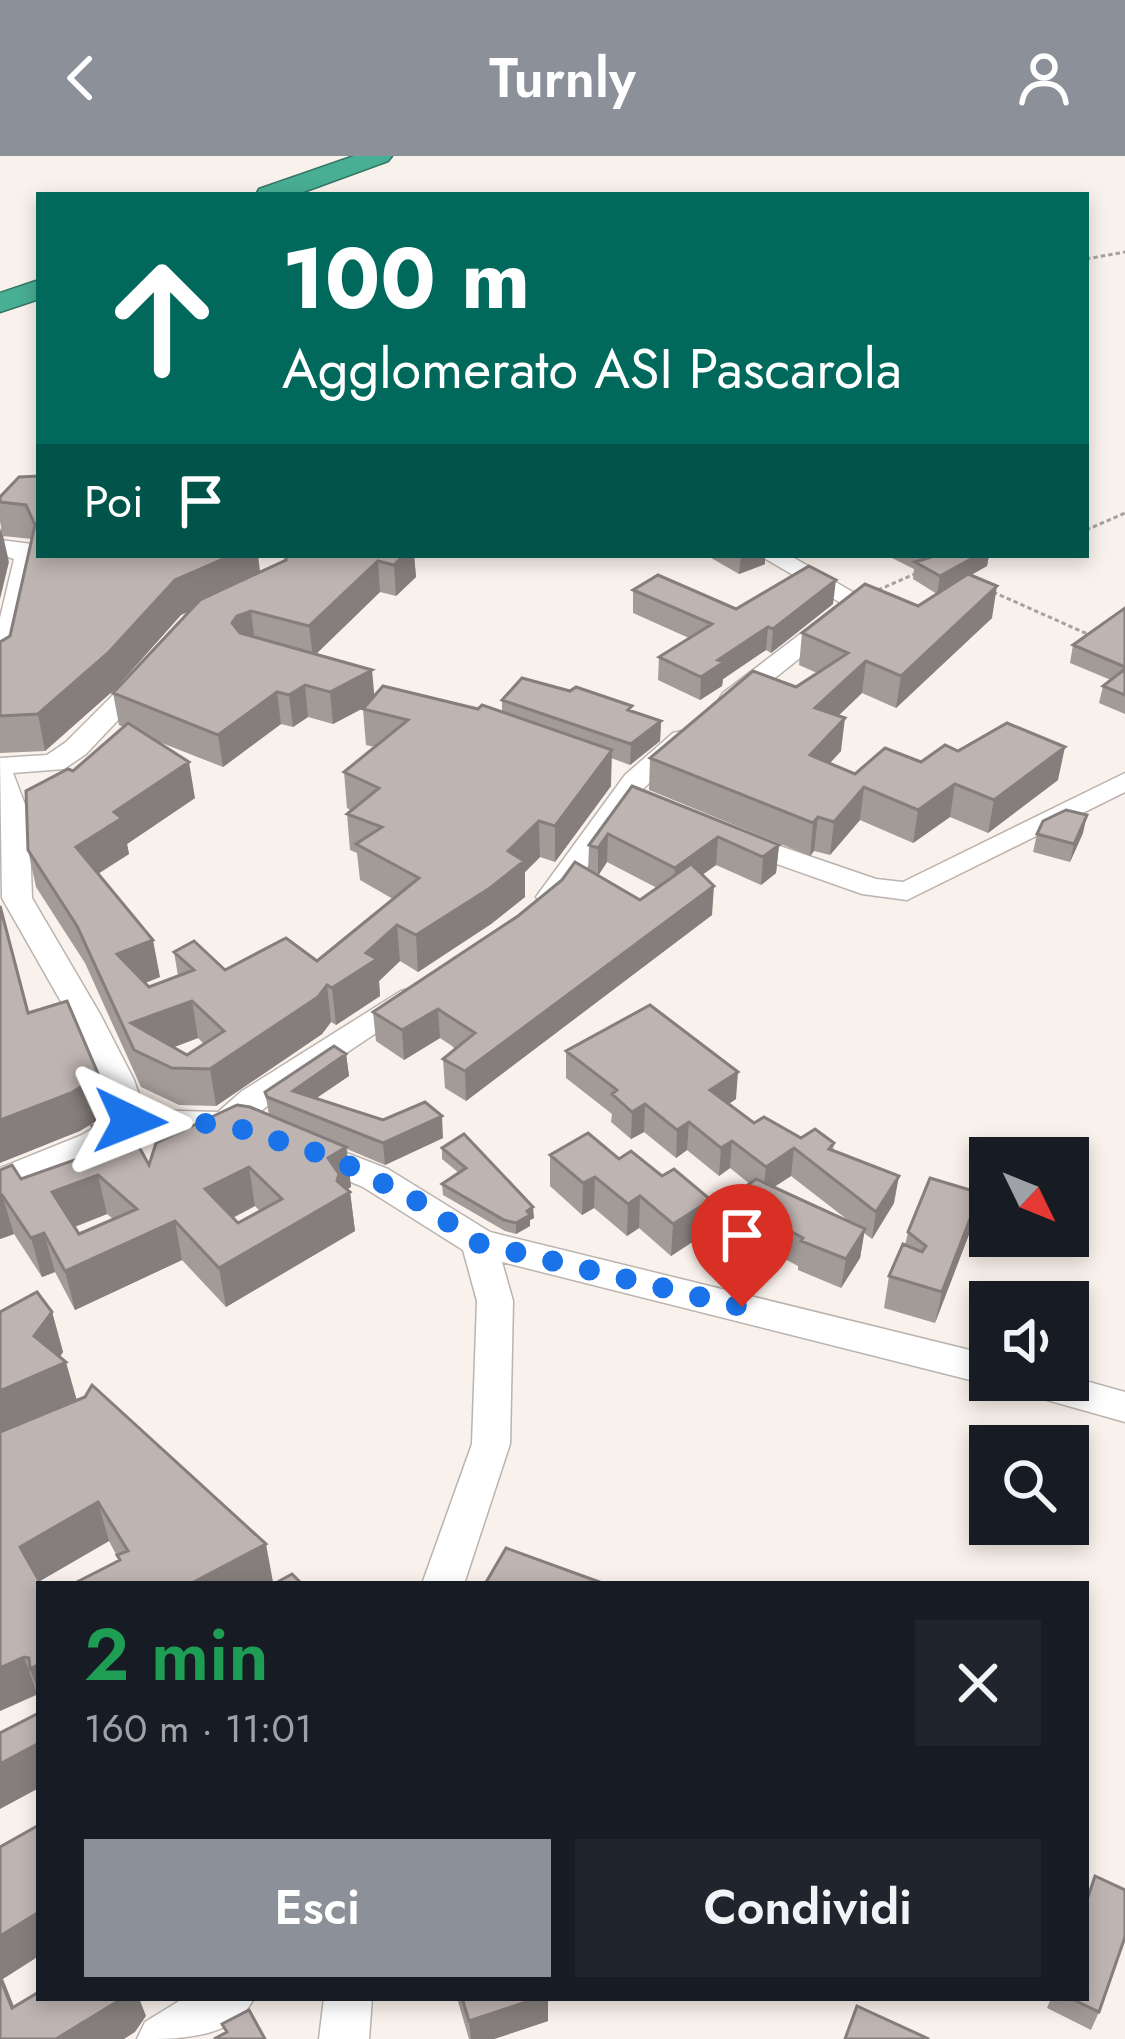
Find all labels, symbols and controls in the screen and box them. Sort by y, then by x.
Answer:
text: Turnly [489,39,636,117]
icon: back [48,45,114,111]
icon: person [1011,45,1077,111]
text: 100 m [282,218,530,340]
icon: ahead [84,240,240,396]
text: Agglomerato ASI Pascarola [282,330,902,408]
icon: arrive [168,468,234,534]
text: Poi [84,469,144,534]
position arrow [67,1058,193,1184]
north arrow [969,1137,1089,1257]
map controls [969,1137,1089,1545]
pin [691,1184,793,1307]
icon: arrive [709,1202,775,1268]
button: sound [969,1281,1089,1401]
button: search [969,1425,1089,1545]
text: 2 min [84,1603,269,1707]
button: close [915,1620,1041,1746]
text: 160 m · 11:01 [84,1700,312,1757]
button: Esci [84,1839,551,1977]
button: Condividi [575,1839,1041,1977]

